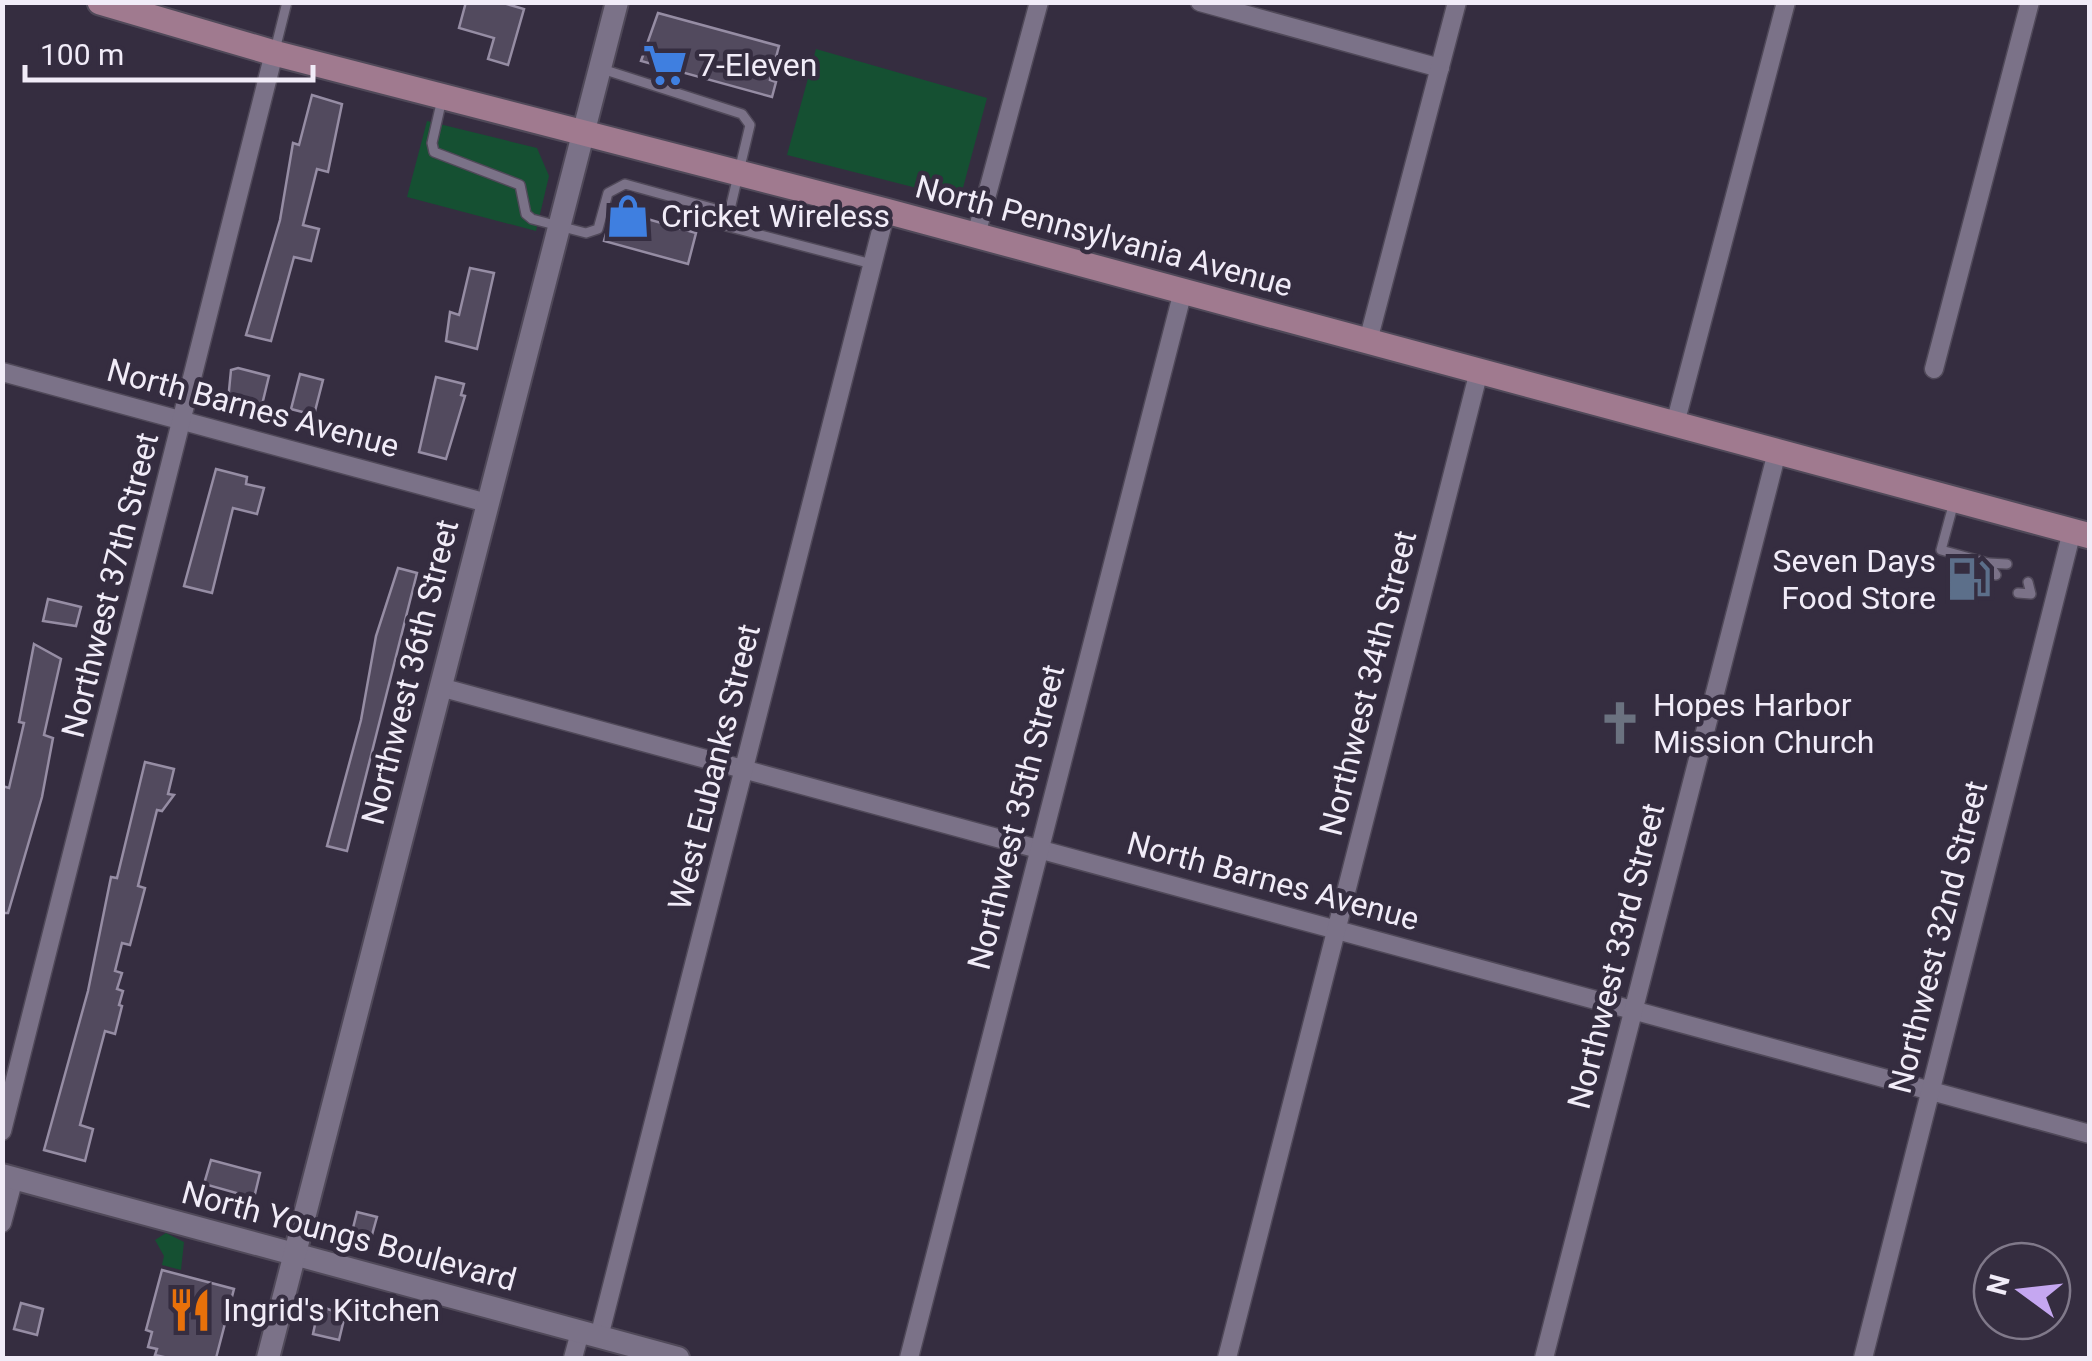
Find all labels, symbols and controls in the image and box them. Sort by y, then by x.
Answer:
scale bar [25,20,312,82]
text: 100 m [40,37,124,72]
supermarket icon: 7-Eleven [641,41,689,89]
place label: 7-Eleven [698,46,818,84]
street label: North Pennsylvania Avenue [911,167,1297,305]
shop icon: Cricket Wireless [604,192,652,240]
place label: Cricket Wireless [661,197,890,235]
street label: North Barnes Avenue [103,351,403,465]
street label: Northwest 37th Street [54,428,166,742]
street label: Northwest 36th Street [354,515,466,829]
street label: Northwest 34th Street [1312,526,1424,840]
place label: Seven Days Food Store [1773,542,1936,617]
fuel station icon: Seven Days Food Store [1945,555,1993,603]
street label: West Eubanks Street [660,620,768,914]
street label: Northwest 35th Street [960,660,1072,974]
place label: Hopes Harbor Mission Church [1653,686,1874,761]
church icon: Hopes Harbor Mission Church [1596,699,1644,747]
street label: Northwest 32nd Street [1881,777,1995,1097]
street label: Northwest 33rd Street [1560,799,1672,1113]
street label: North Barnes Avenue [1123,824,1423,938]
street label: North Youngs Boulevard [178,1173,520,1299]
north arrow [1972,1241,2072,1341]
text: N [1980,1271,2017,1298]
restaurant icon: Ingrid's Kitchen [166,1286,214,1334]
place label: Ingrid's Kitchen [223,1291,440,1329]

